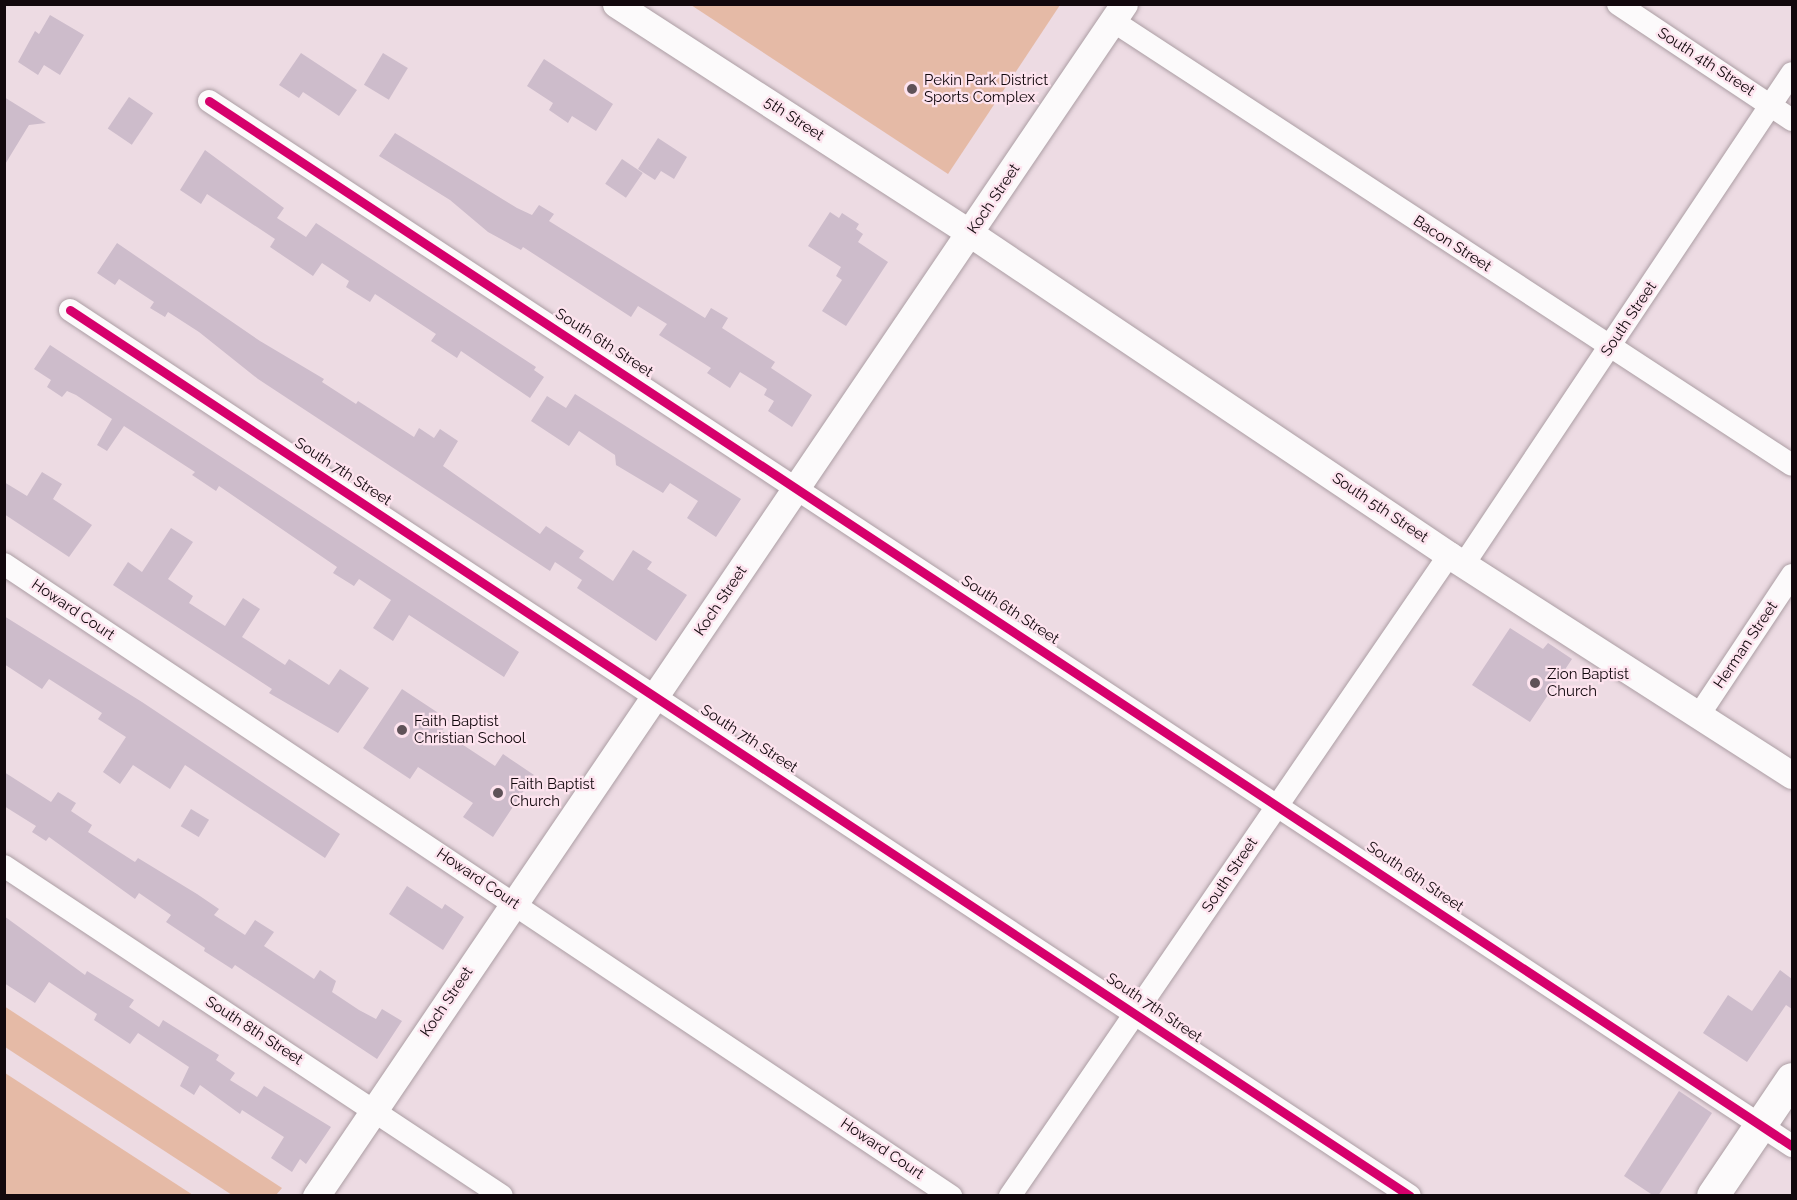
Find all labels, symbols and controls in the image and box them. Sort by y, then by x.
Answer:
street label: South 4th Street [1654,24,1758,100]
place label: Pekin Park District Sports Complex [924,71,1048,106]
marker: Pekin Park District Sports Complex [905,82,919,96]
street label: 5th Street [761,93,827,145]
street label: Koch Street [964,161,1024,237]
street label: Bacon Street [1410,212,1494,276]
street label: South Street [1597,278,1661,360]
street label: South 6th Street [552,305,656,381]
street label: South 7th Street [291,434,395,510]
street label: South 5th Street [1329,469,1431,547]
street label: Koch Street [691,563,751,639]
street label: South 6th Street [958,572,1062,648]
street label: Howard Court [28,576,118,644]
street label: Herman Street [1710,598,1782,692]
place label: Zion Baptist Church [1547,665,1629,700]
marker: Zion Baptist Church [1528,676,1542,690]
street label: South 7th Street [697,701,801,777]
place label: Faith Baptist Christian School [414,712,526,747]
marker: Faith Baptist Christian School [395,723,409,737]
place label: Faith Baptist Church [510,775,595,810]
marker: Faith Baptist Church [491,786,505,800]
street label: South Street [1198,834,1262,916]
street label: South 6th Street [1363,838,1467,916]
street label: Howard Court [433,845,523,913]
street label: Koch Street [417,964,477,1040]
street label: South 7th Street [1103,969,1205,1047]
street label: South 8th Street [202,993,306,1069]
street label: Howard Court [837,1115,927,1183]

